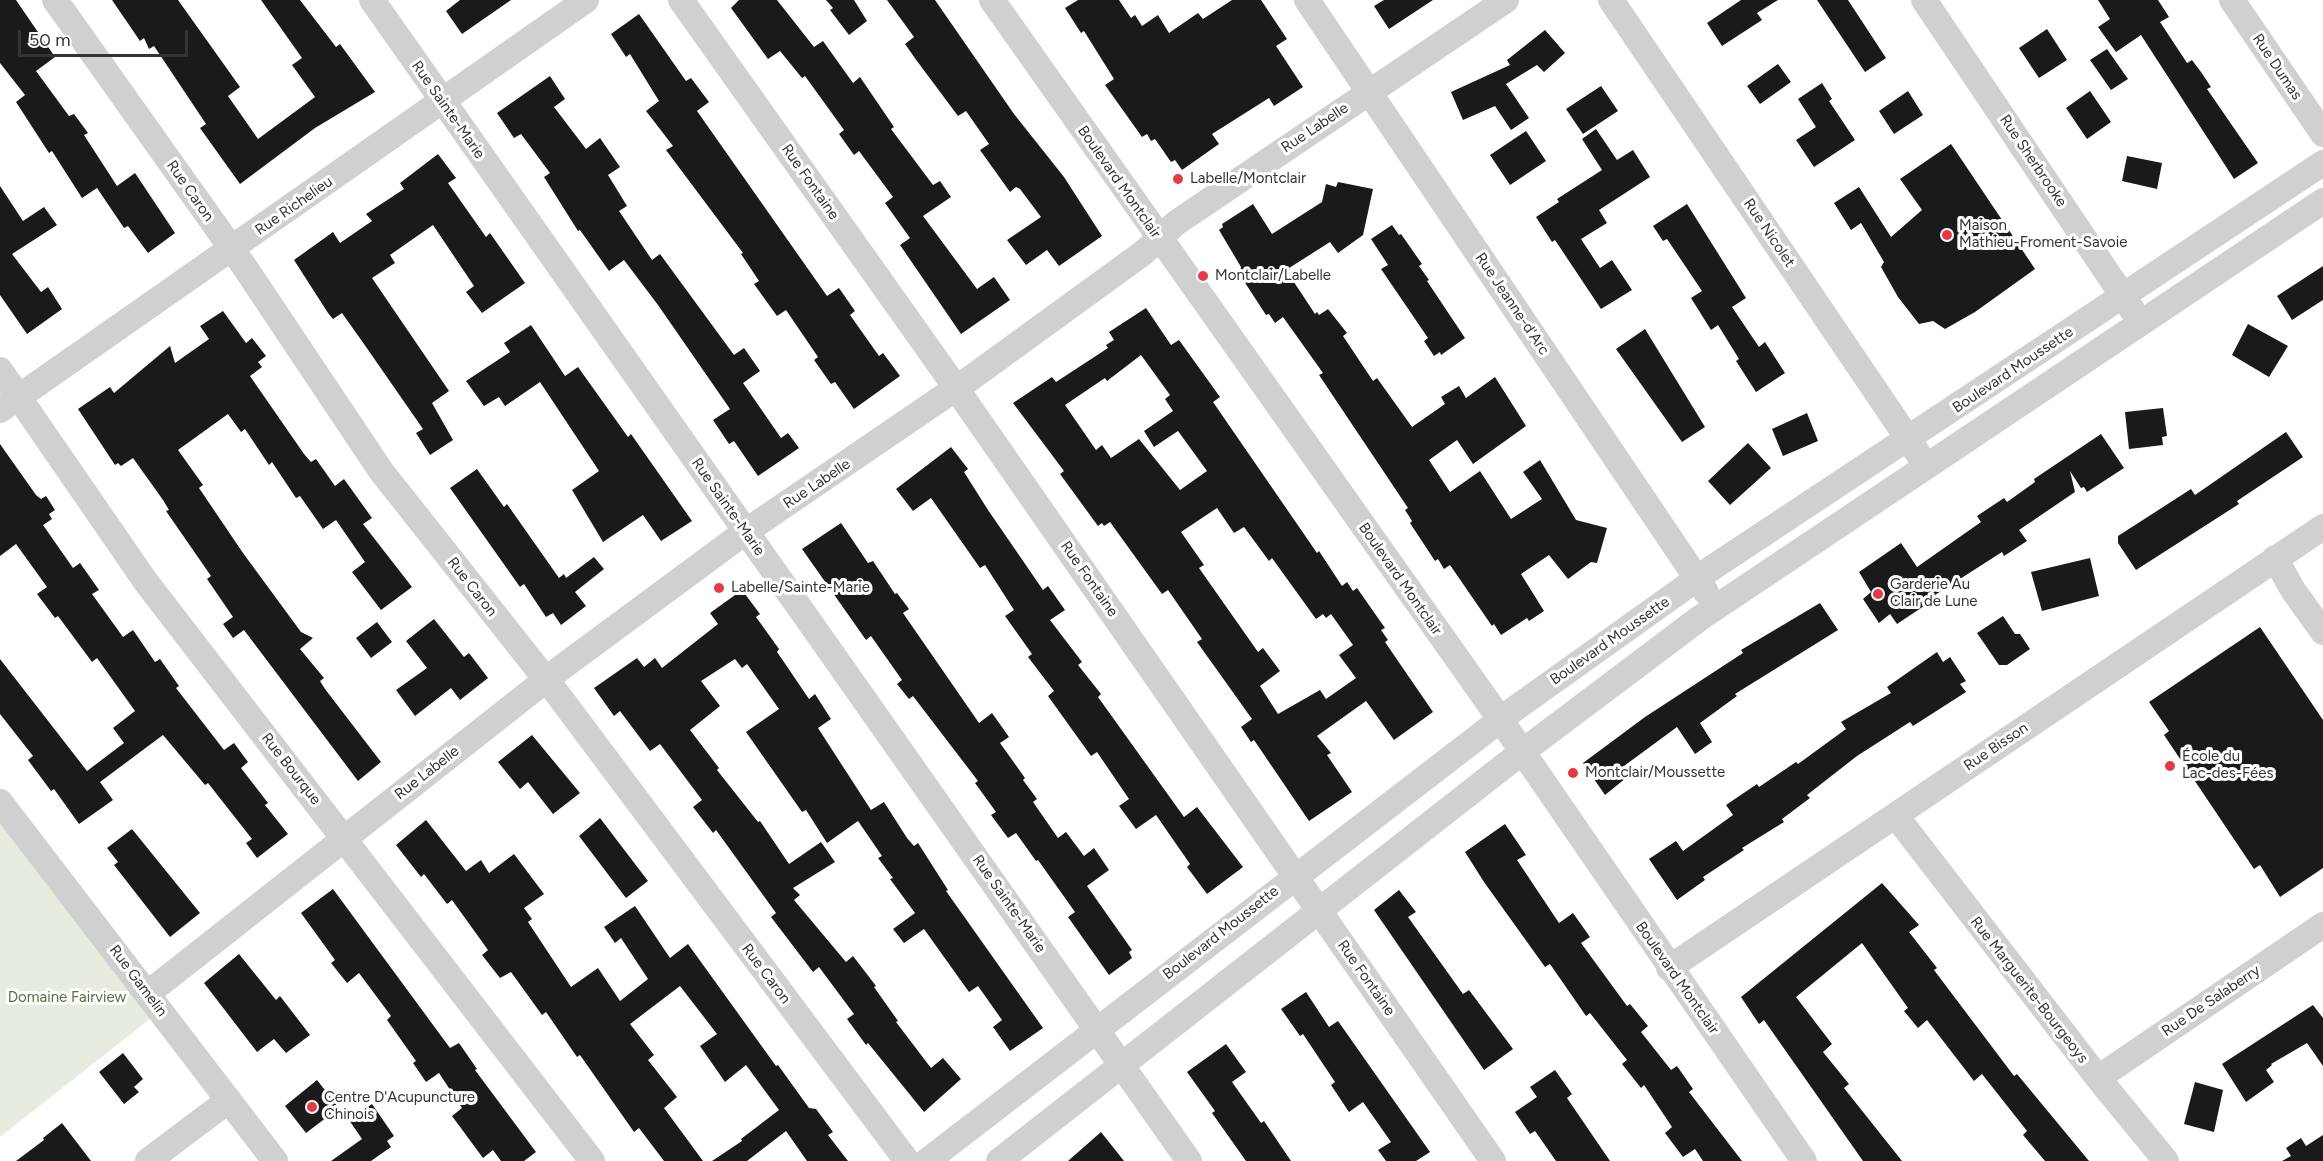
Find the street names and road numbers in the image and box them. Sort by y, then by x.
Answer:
street label: Rue Dumas [2248,31,2306,103]
street label: Rue Sainte-Marie [407,58,489,162]
street label: Rue Labelle [1278,99,1352,157]
street label: Rue Sherbrooke [1996,112,2070,210]
street label: Boulevard Montclair [1073,122,1165,242]
street label: Rue Fontaine [777,141,843,223]
street label: Rue Caron [162,157,218,225]
street label: Rue Richelieu [252,173,336,239]
street label: Rue Nicolet [1740,195,1798,271]
street label: Rue Jeanne-d'Arc [1471,249,1553,359]
street label: Boulevard Moussette [1949,323,2077,417]
street label: Rue Sainte-Marie [687,455,769,559]
street label: Rue Labelle [780,455,854,513]
street label: Boulevard Montclair [1354,519,1446,639]
street label: Rue Fontaine [1056,538,1122,620]
street label: Rue Caron [443,554,501,620]
street label: Boulevard Moussette [1547,593,1673,689]
street label: Rue Bisson [1961,719,2031,775]
street label: Rue Bourque [257,729,325,809]
street label: Rue Labelle [391,742,463,804]
street label: Rue Sainte-Marie [968,852,1050,956]
street label: Boulevard Moussette [1160,882,1282,984]
street label: Rue Marguerite-Bourgeoys [1966,913,2092,1067]
street label: Boulevard Montclair [1631,918,1723,1038]
street label: Rue Fontaine [1333,937,1399,1019]
street label: Rue Caron [738,941,794,1007]
street label: Rue Gamelin [105,942,171,1020]
street label: Rue De Salaberry [2158,961,2264,1041]

